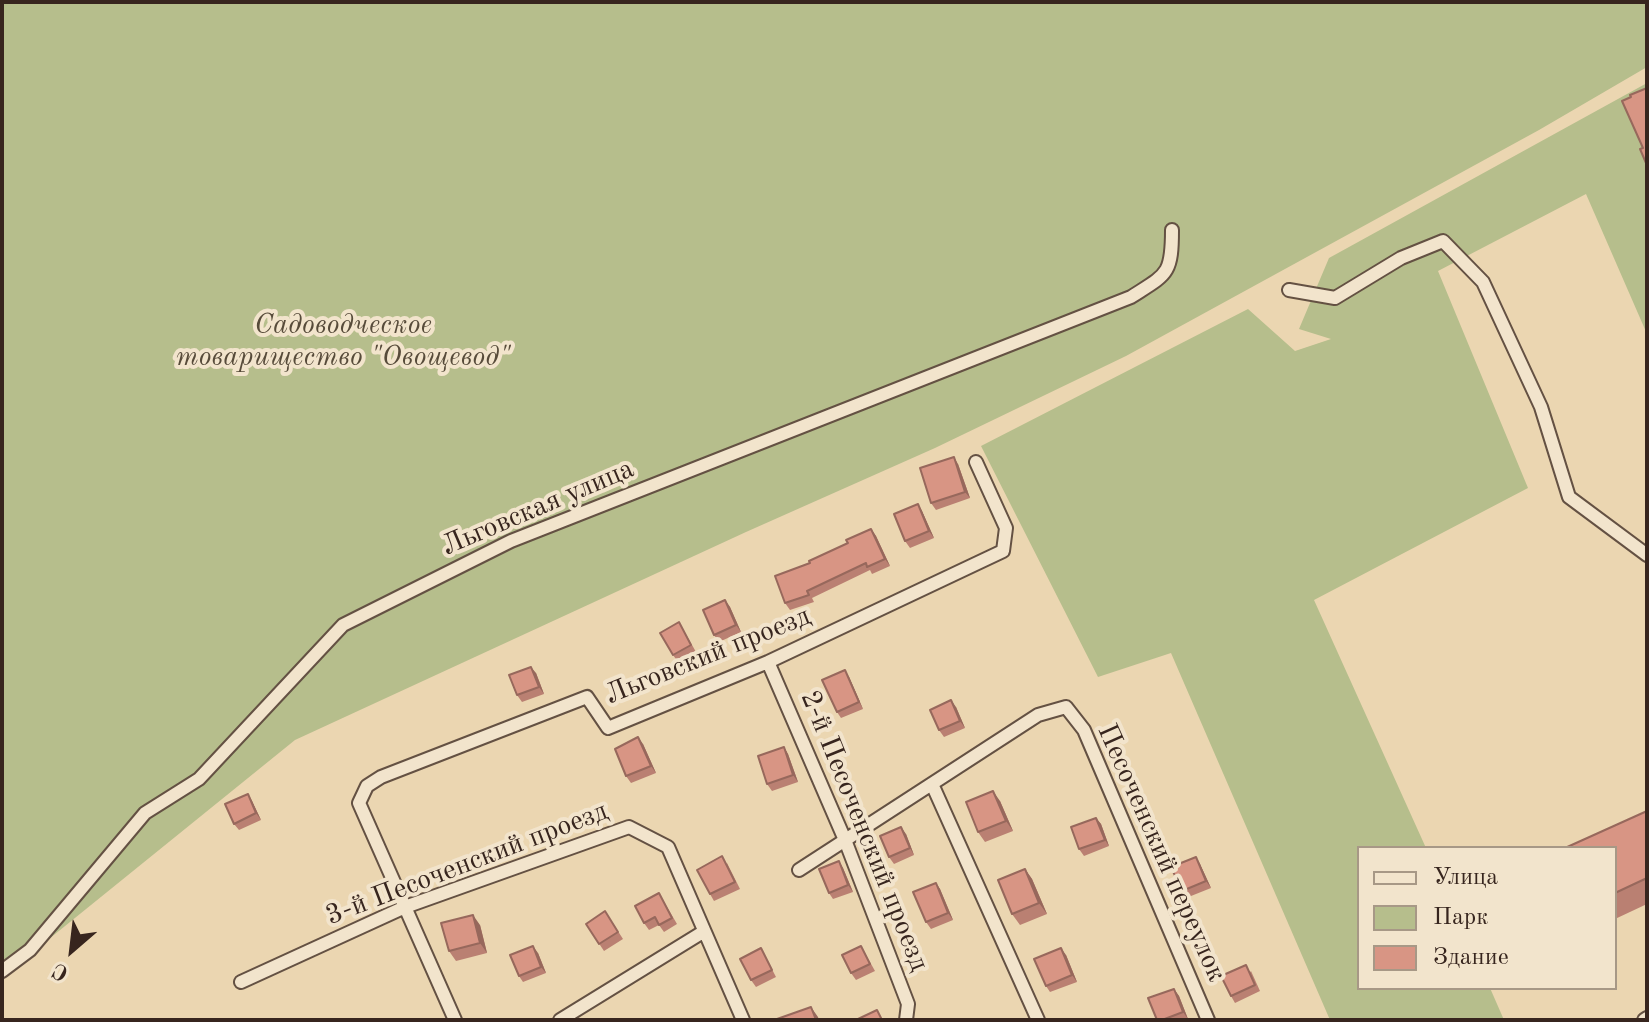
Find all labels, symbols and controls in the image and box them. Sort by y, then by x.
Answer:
park label: Садоводческое товарищество "Овощевод" [176,309,510,375]
street label: Льговская улица [437,452,639,564]
street label: Льговский проезд [601,600,815,712]
street label: 2-й Песоченский проезд [792,686,936,976]
street label: Песоченский переулок [1089,719,1233,987]
street label: 3-й Песоченский проезд [321,795,613,933]
legend [1357,846,1617,990]
text: Улица [1433,866,1498,890]
text: Парк [1433,906,1488,930]
north arrow [32,910,112,990]
text: Здание [1433,946,1509,970]
text: С [49,958,72,984]

